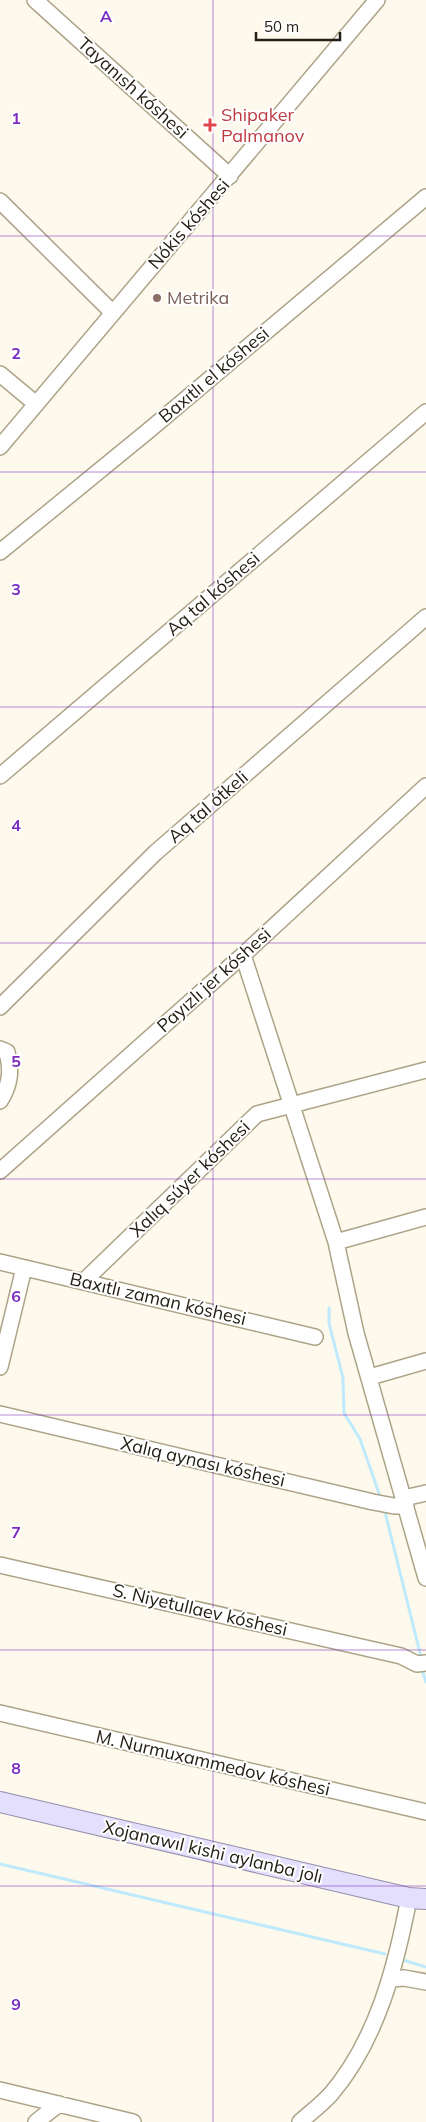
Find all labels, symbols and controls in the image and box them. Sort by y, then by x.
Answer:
text: A [100,6,112,26]
scale bar [256,10,340,42]
text: 50 m [264,17,299,36]
street label: Tayanısh kóshesi [73,32,193,143]
place label: Shipaker Palmanov [221,103,305,147]
text: 1 [11,108,21,128]
marker: Shipaker Palmanov [203,118,217,132]
street label: Nókis kóshesi [143,174,234,274]
place label: Metrika [167,286,229,309]
marker: Metrika [151,292,163,304]
street label: Baxıtlı el kóshesi [154,322,274,427]
text: 2 [11,343,21,363]
street label: Aq tal kóshesi [161,547,264,641]
text: 3 [11,579,21,599]
street label: Aq tal ótkeli [163,766,252,848]
text: 4 [11,815,21,835]
street label: Payızlı jer kóshesi [152,922,275,1037]
text: 5 [11,1051,21,1071]
street label: Xalıq súyer kóshesi [125,1115,255,1242]
street label: Baxıtlı zaman kóshesi [68,1267,249,1330]
text: 6 [11,1286,21,1306]
street label: Xalıq aynası kóshesi [119,1431,288,1492]
text: 7 [11,1522,21,1542]
street label: S. Niyetullaev kóshesi [111,1578,290,1641]
street label: M. Nurmuxammedov kóshesi [94,1724,332,1801]
text: 8 [11,1758,21,1778]
street label: Xojanawıl kishi aylanba jolı [101,1815,325,1888]
text: 9 [11,1994,21,2014]

